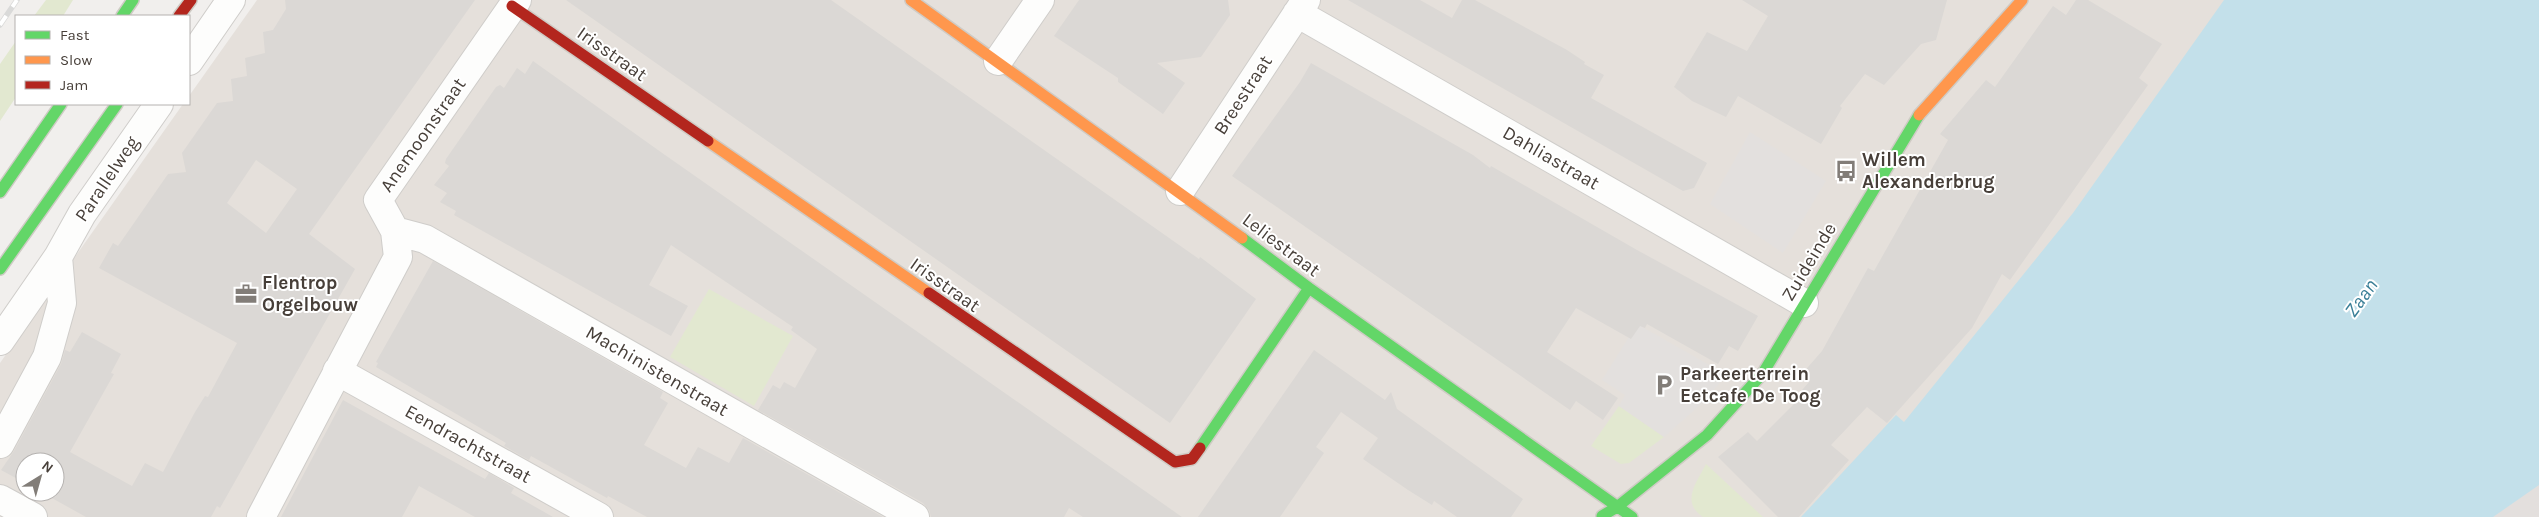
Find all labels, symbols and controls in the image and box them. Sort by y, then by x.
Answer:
legend [15,15,190,105]
street label: Irisstraat [573,22,651,86]
text: Fast [60,26,90,44]
text: Slow [60,51,92,69]
street label: Breestraat [1209,51,1277,139]
street label: Anemoonstraat [375,74,471,196]
text: Jam [60,76,88,94]
street label: Dahliastraat [1499,121,1603,195]
street label: Parallelweg [70,132,144,226]
place label: Willem Alexanderbrug [1862,149,1995,193]
bus stop icon: Willem Alexanderbrug [1833,158,1859,184]
street label: Leliestraat [1238,209,1324,281]
street label: Zuideinde [1777,219,1841,305]
street label: Irisstraat [906,253,984,317]
place label: Flentrop Orgelbouw [262,272,359,316]
water label: Zaan [2339,274,2383,322]
office icon: Flentrop Orgelbouw [233,281,259,307]
street label: Machinistenstraat [582,321,732,421]
place label: Parkeerterrein Eetcafe De Toog [1680,363,1821,407]
parking icon: Parkeerterrein Eetcafe De Toog [1651,372,1677,398]
street label: Eendrachtstraat [401,400,535,488]
north arrow [15,452,65,502]
text: N [38,457,57,477]

